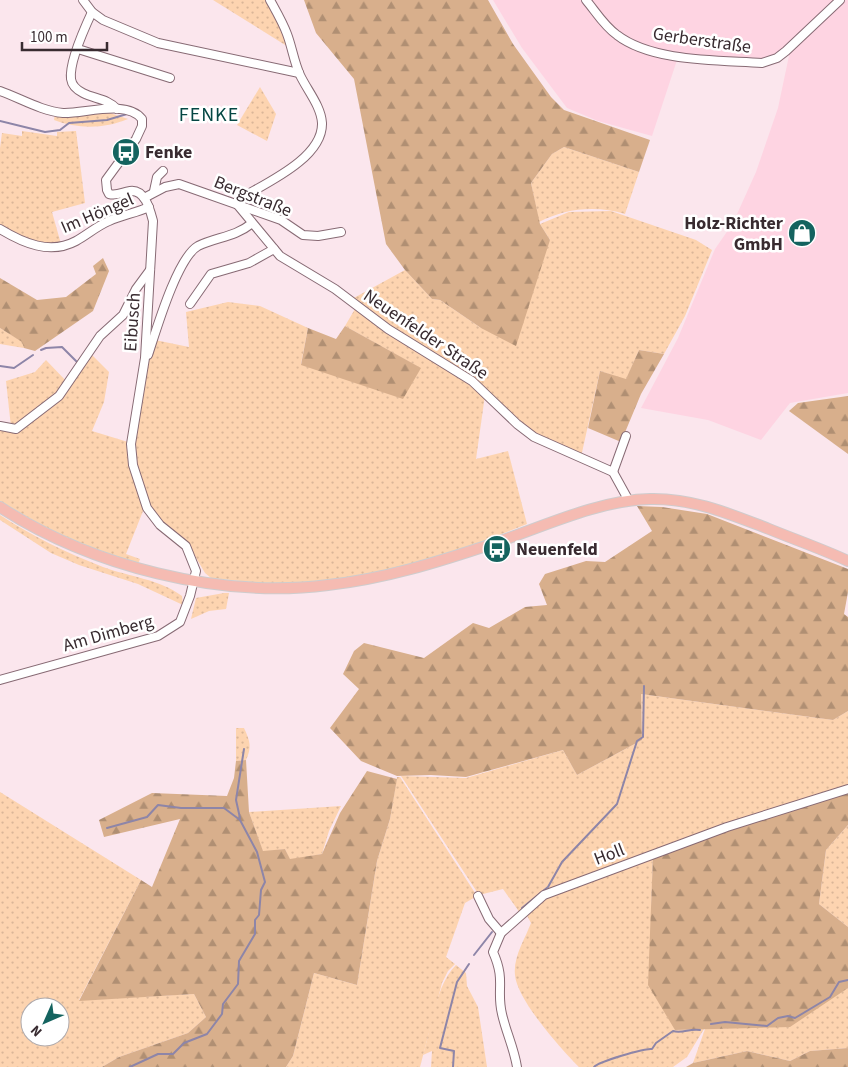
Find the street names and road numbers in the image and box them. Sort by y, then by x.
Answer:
street label: Gerberstraße [651,21,753,60]
street label: Bergstraße [210,169,296,223]
street label: Im Höngel [57,187,137,240]
street label: Neuenfelder Straße [358,283,493,386]
street label: Eibusch [118,292,147,352]
street label: Am Dimberg [60,609,156,658]
street label: Holl [590,837,628,872]

